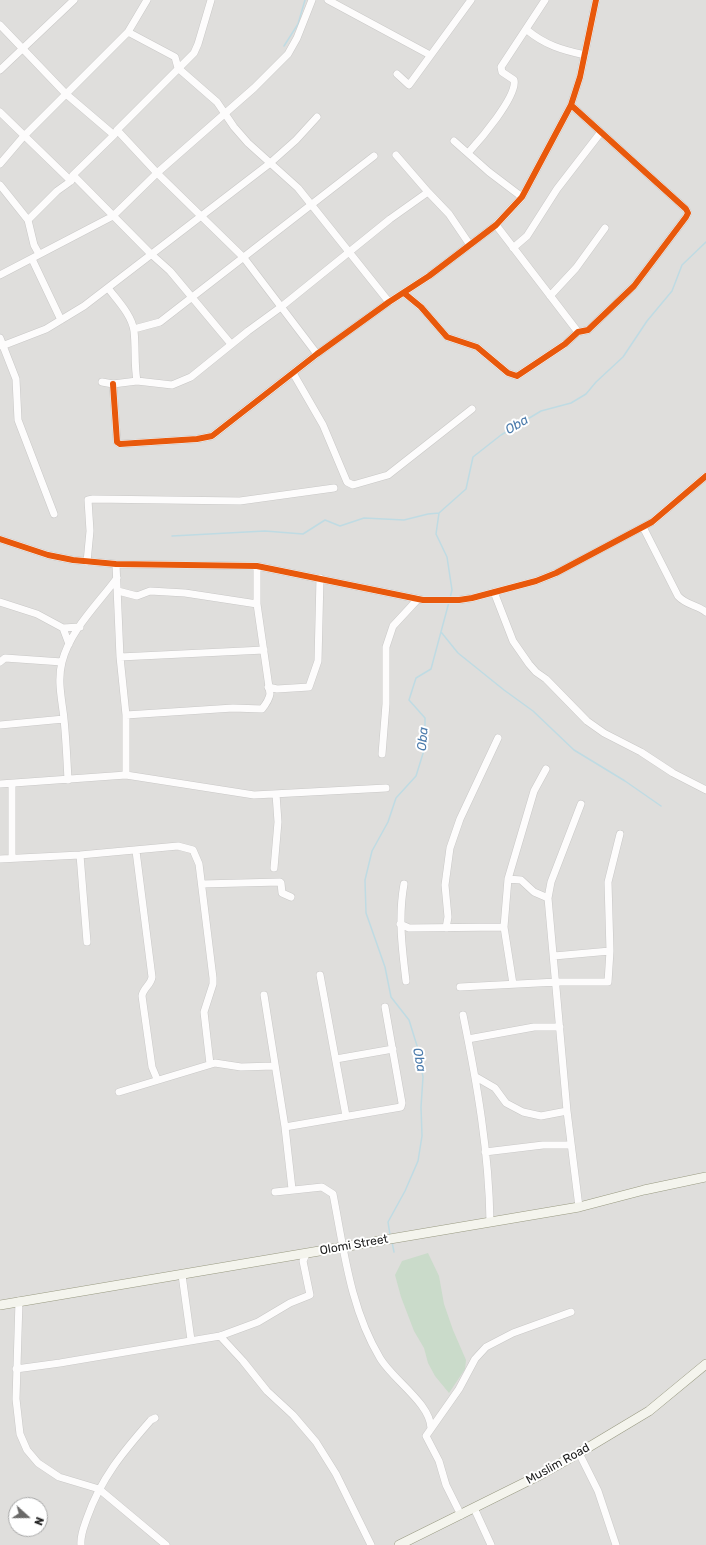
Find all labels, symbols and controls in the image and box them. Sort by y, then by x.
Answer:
water label: Oba [503,412,531,438]
water label: Oba [414,726,432,752]
water label: Oba [409,1047,429,1073]
street label: Olomi Street [319,1232,389,1258]
street label: Muslim Road [524,1441,592,1487]
north arrow [8,1497,48,1537]
text: N [31,1515,46,1527]

